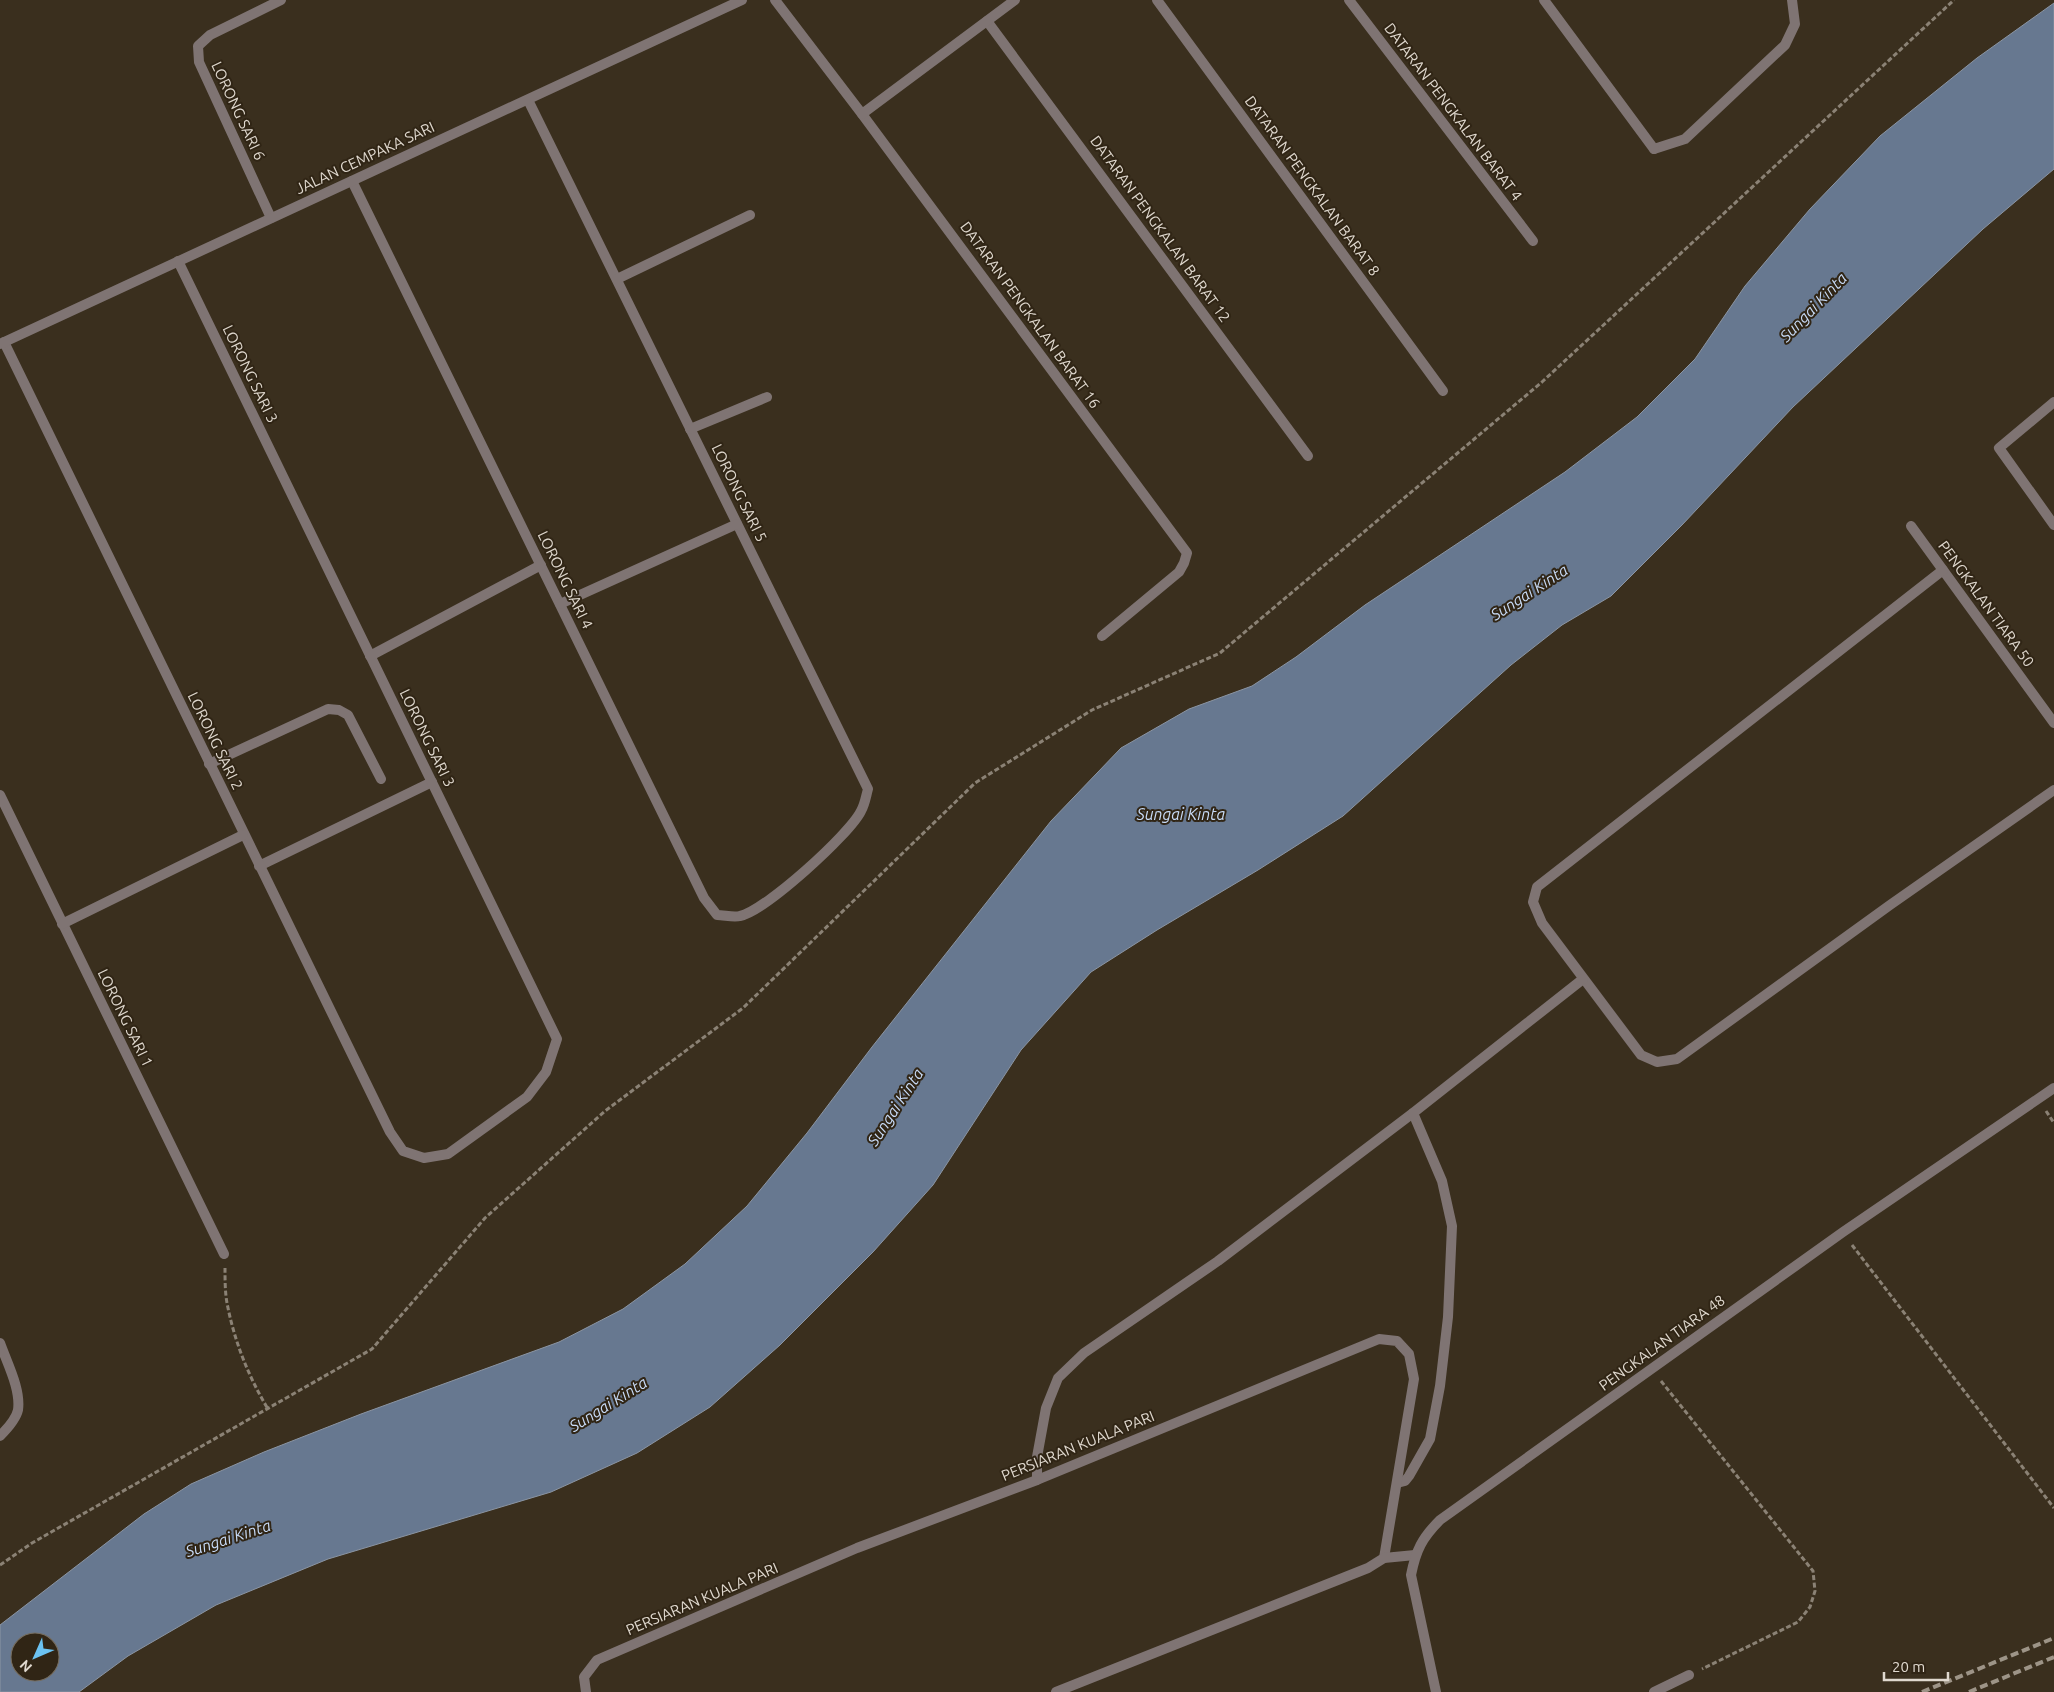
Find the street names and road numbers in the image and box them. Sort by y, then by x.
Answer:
street label: DATARAN PENGKALAN BARAT 4 [1381,20,1526,204]
street label: LORONG SARI 6 [208,59,269,163]
street label: DATARAN PENGKALAN BARAT 8 [1241,93,1383,279]
street label: JALAN CEMPAKA SARI [293,118,437,197]
street label: DATARAN PENGKALAN BARAT 12 [1087,132,1234,325]
street label: DATARAN PENGKALAN BARAT 16 [957,218,1104,411]
street label: LORONG SARI 3 [219,322,281,425]
street label: LORONG SARI 5 [708,441,770,544]
street label: LORONG SARI 4 [534,528,596,631]
street label: PENGKALAN TIARA 50 [1935,538,2038,670]
street label: LORONG SARI 3 [396,686,458,789]
street label: LORONG SARI 2 [184,689,246,792]
street label: LORONG SARI 1 [94,966,156,1069]
street label: PENGKALAN TIARA 48 [1596,1291,1728,1394]
street label: PERSIARAN KUALA PARI [999,1407,1157,1484]
street label: PERSIARAN KUALA PARI [623,1559,780,1638]

